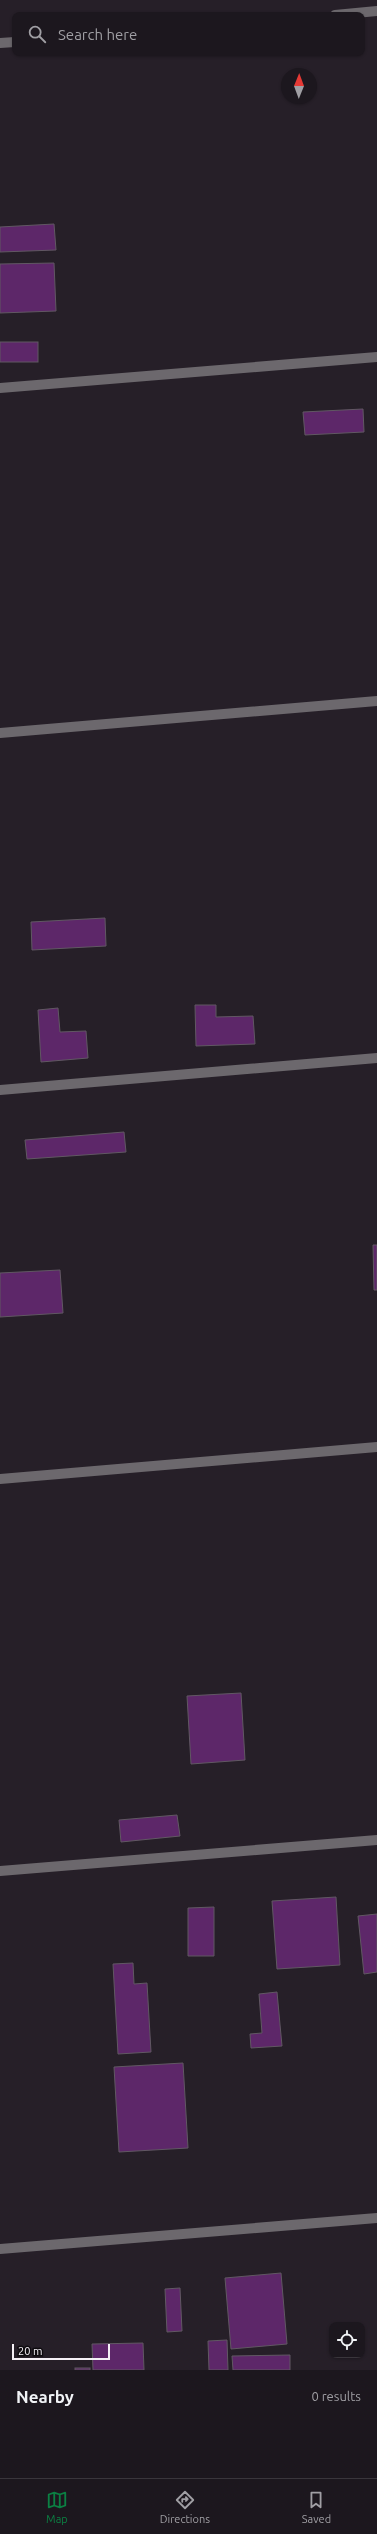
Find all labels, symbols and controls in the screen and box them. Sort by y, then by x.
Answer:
search box [12,12,365,56]
icon: search [26,23,48,45]
text: Search here [58,26,137,43]
north arrow [281,68,317,104]
map controls [329,2322,365,2358]
button: locate [329,2322,365,2358]
scale bar [12,2342,110,2361]
text: 20 m [18,2345,42,2357]
text: Nearby [16,2387,74,2406]
text: 0 results [311,2389,361,2403]
tab: Map [46,2489,68,2525]
tab: Directions [160,2489,210,2525]
tab: Saved [302,2489,331,2525]

